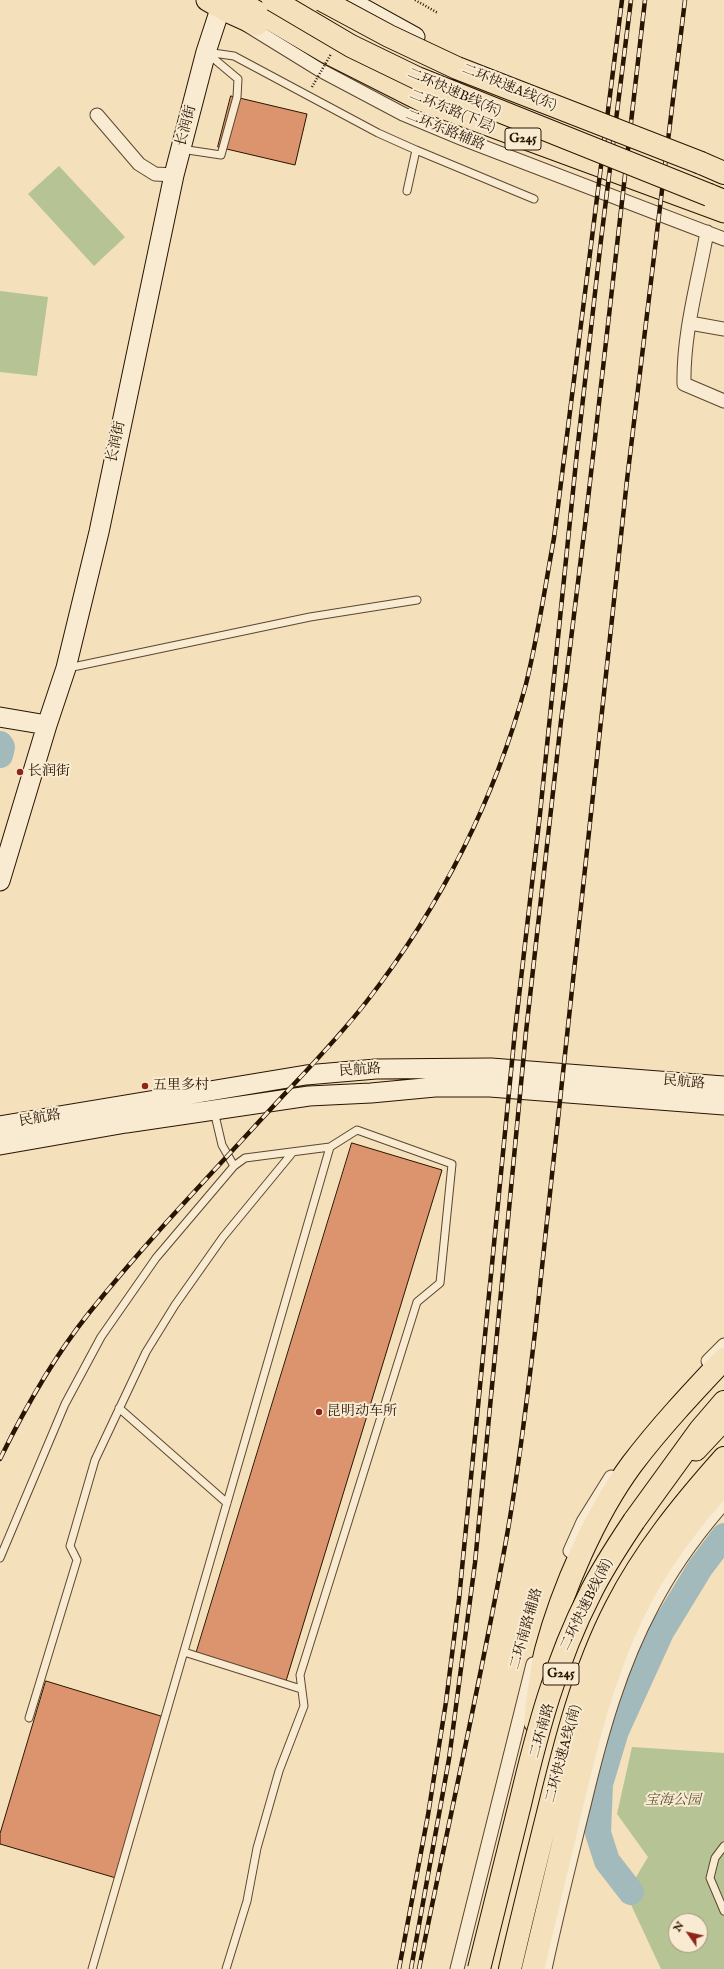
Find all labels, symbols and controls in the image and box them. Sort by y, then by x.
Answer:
street label: 二环快速A线(东) [459,61,559,115]
street label: 二环快速B线(东) [404,66,504,120]
street label: 二环东路(下层) [407,87,497,137]
street label: 长润街 [173,104,201,148]
street label: 二环东路辅路 [403,107,487,155]
road number: G245 [505,128,541,150]
street label: 长润街 [104,420,130,464]
place label: 长润街 [28,764,70,780]
marker: 长润街 [15,767,25,777]
street label: 民航路 [338,1061,382,1081]
street label: 民航路 [662,1073,706,1093]
place label: 五里多村 [153,1078,209,1094]
marker: 五里多村 [140,1081,150,1091]
street label: 民航路 [18,1107,62,1131]
place label: 昆明动车所 [327,1404,397,1420]
marker: 昆明动车所 [314,1407,324,1417]
street label: 二环快速B线(南) [557,1556,617,1654]
street label: 二环南路辅路 [507,1586,547,1672]
road number: G245 [543,1663,579,1685]
street label: 二环南路 [527,1702,559,1760]
street label: 二环快速A线(南) [543,1703,585,1805]
park label: 宝海公园 [645,1793,701,1809]
north arrow [668,1913,708,1953]
text: N [670,1919,687,1935]

